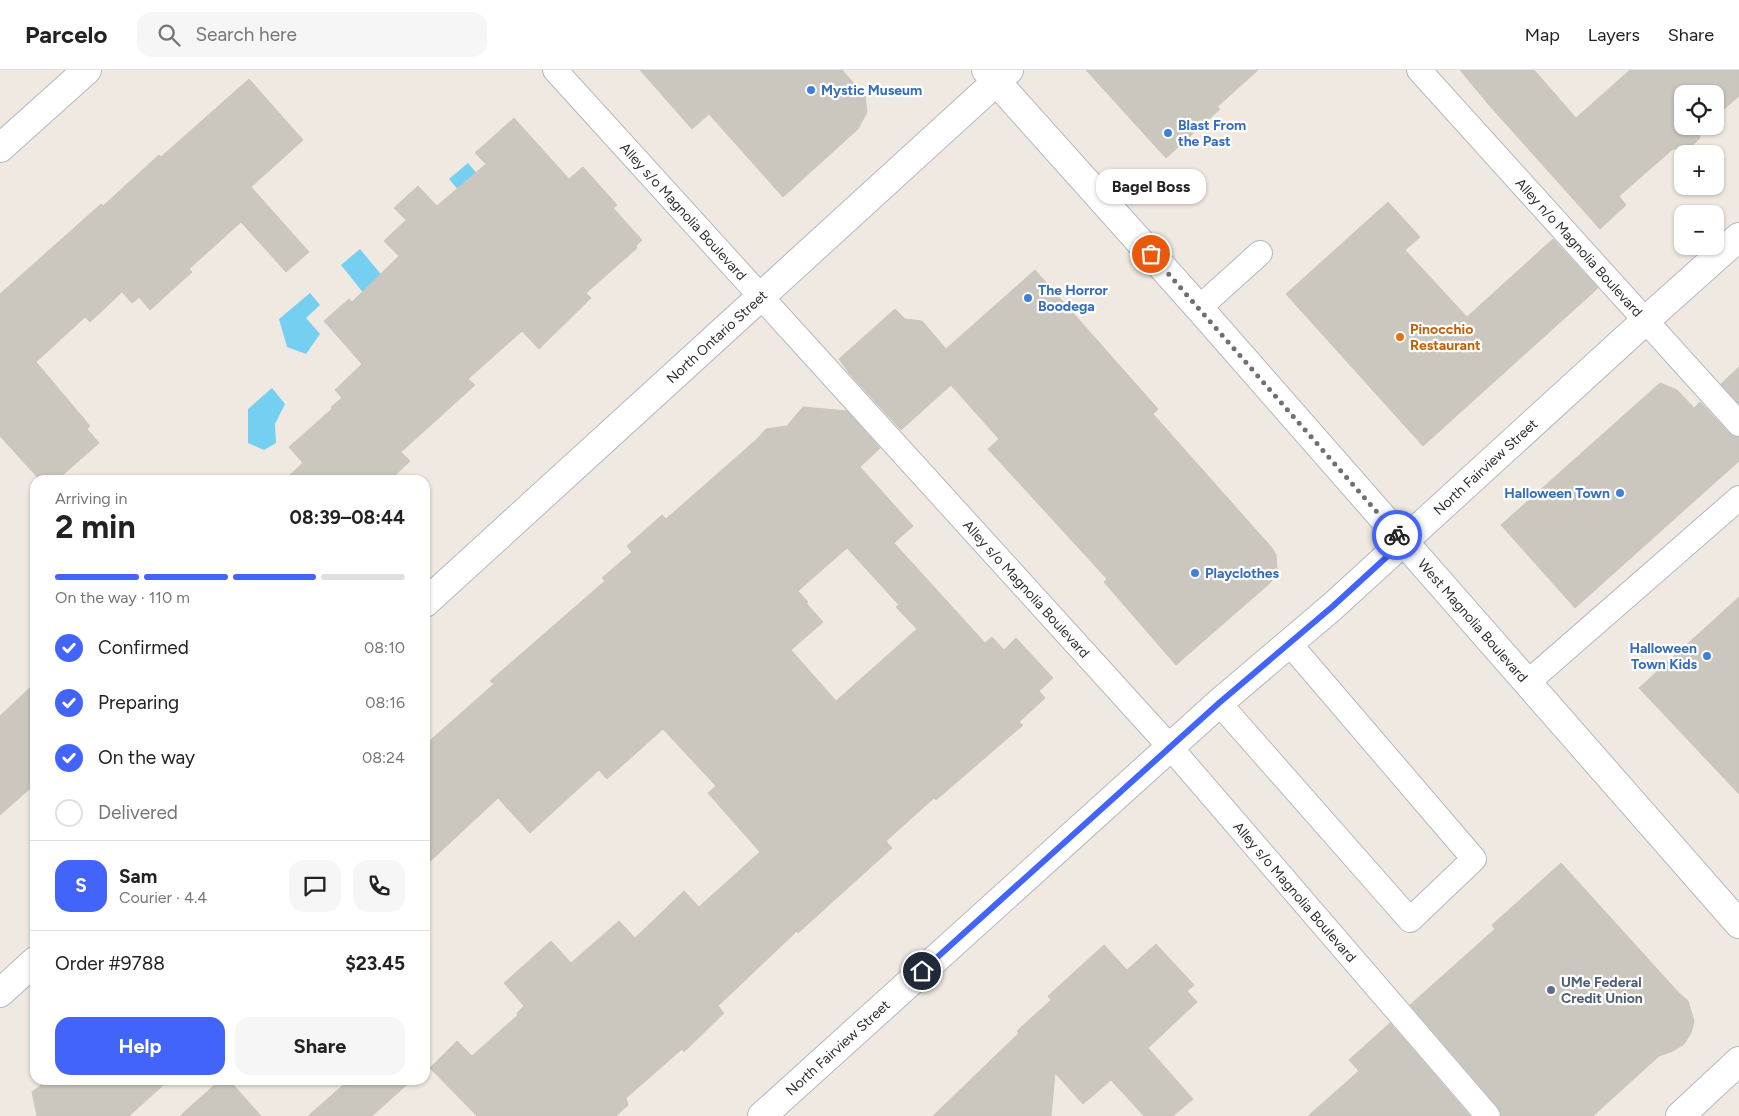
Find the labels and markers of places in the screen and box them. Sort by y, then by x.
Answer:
place label: Mystic Museum [821,82,922,99]
marker: Mystic Museum [805,84,817,96]
place label: Blast From the Past [1178,117,1246,150]
marker: Blast From the Past [1162,127,1174,139]
callout: Bagel Boss [1096,169,1206,204]
pin [1130,233,1172,275]
place label: The Horror Boodega [1038,282,1109,315]
marker: The Horror Boodega [1022,292,1034,304]
place label: Pinocchio Restaurant [1410,321,1481,354]
marker: Pinocchio Restaurant [1394,331,1406,343]
place label: Halloween Town [1504,485,1610,502]
marker: Halloween Town [1614,487,1626,499]
place label: Playclothes [1205,565,1280,582]
marker: Playclothes [1189,567,1201,579]
place label: Halloween Town Kids [1629,640,1697,673]
marker: Halloween Town Kids [1701,650,1713,662]
pin [901,950,943,992]
place label: UMe Federal Credit Union [1561,974,1643,1007]
marker: UMe Federal Credit Union [1545,984,1557,996]

